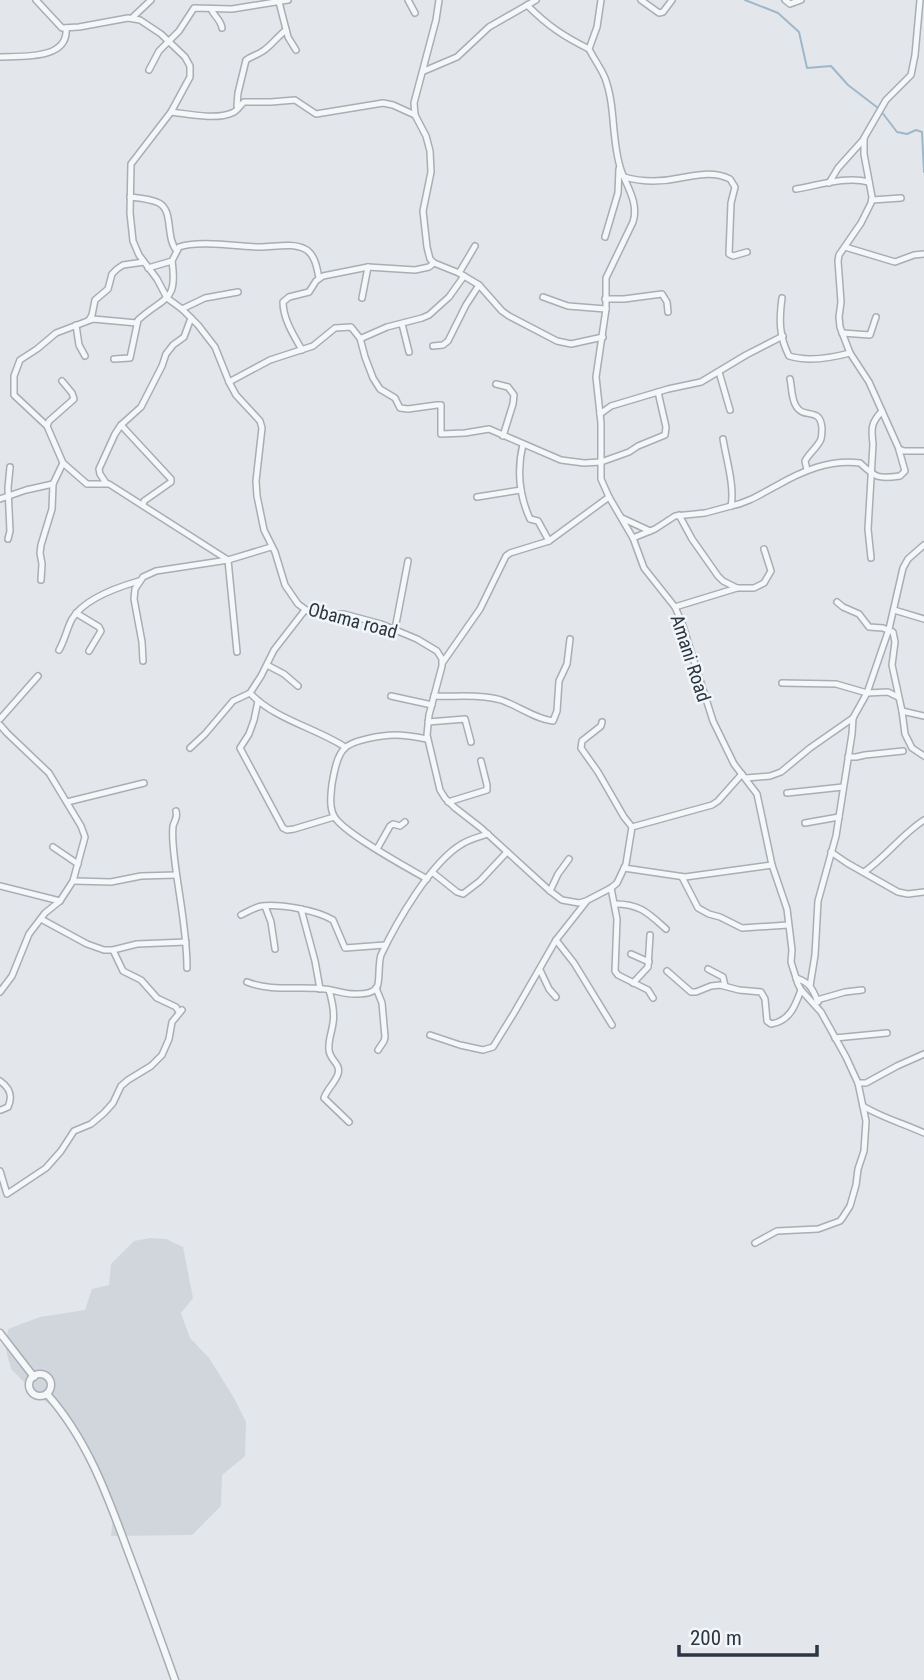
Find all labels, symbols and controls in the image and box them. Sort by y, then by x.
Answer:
street label: Obama road [306,598,400,643]
street label: Amani Road [666,612,715,705]
scale bar [679,1614,817,1658]
text: 200 m [690,1626,742,1650]

